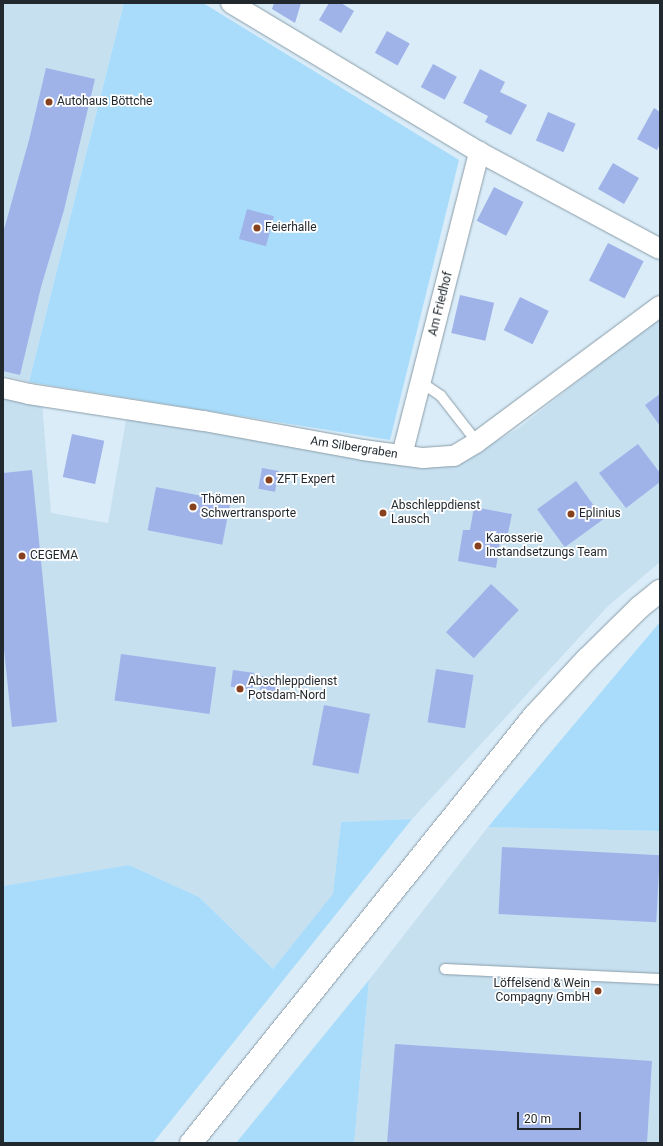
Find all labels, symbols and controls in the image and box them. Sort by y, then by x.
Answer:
place label: Autohaus Böttche [57,95,152,109]
marker: Autohaus Böttche [44,97,54,107]
place label: Feierhalle [265,221,317,235]
marker: Feierhalle [252,223,262,233]
street label: Am Friedhof [426,270,456,338]
street label: Am Silbergraben [309,434,399,462]
place label: ZFT Expert [277,473,335,487]
marker: ZFT Expert [264,475,274,485]
place label: Thömen Schwertransporte [201,493,296,521]
place label: Abschleppdienst Lausch [391,499,480,527]
marker: Thömen Schwertransporte [188,502,198,512]
place label: Eplinius [579,507,621,521]
marker: Abschleppdienst Lausch [378,508,388,518]
marker: Eplinius [566,509,576,519]
place label: Karosserie Instandsetzungs Team [486,532,608,560]
marker: Karosserie Instandsetzungs Team [473,541,483,551]
place label: CEGEMA [30,549,78,563]
marker: CEGEMA [17,551,27,561]
place label: Abschleppdienst Potsdam-Nord [248,675,337,703]
marker: Abschleppdienst Potsdam-Nord [235,684,245,694]
place label: Löffelsend & Wein Compagny GmbH [493,977,590,1005]
marker: Löffelsend & Wein Compagny GmbH [593,986,603,996]
scale bar [519,1104,583,1130]
text: 20 m [524,1112,551,1126]

